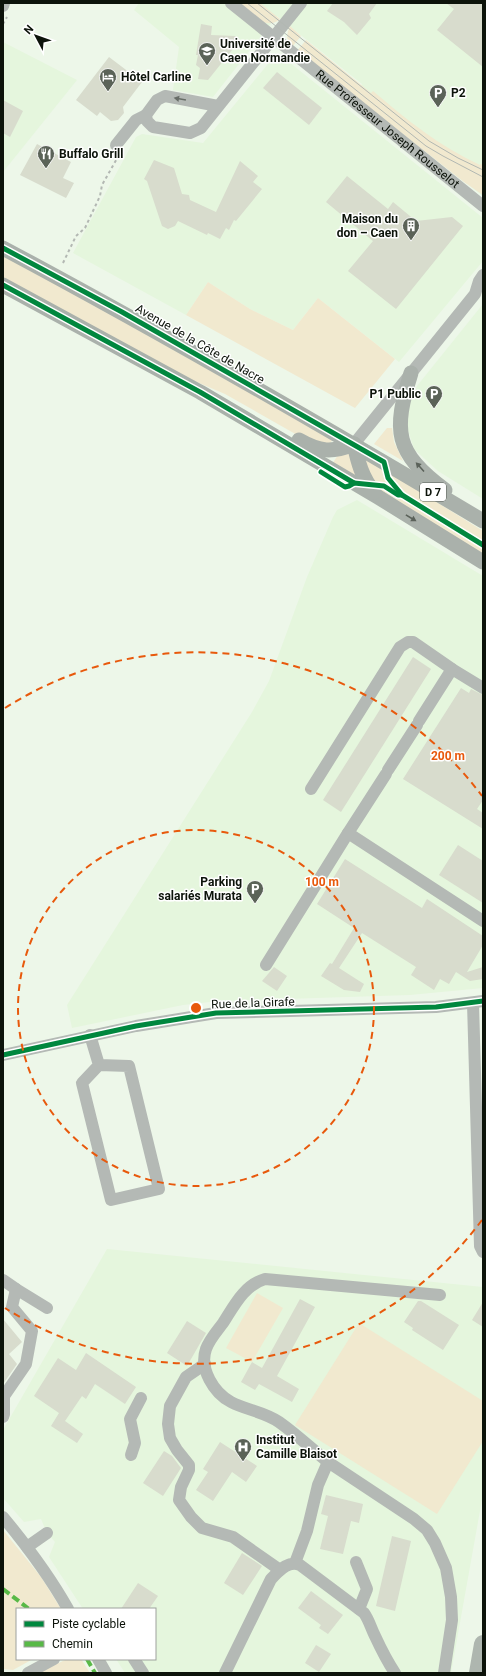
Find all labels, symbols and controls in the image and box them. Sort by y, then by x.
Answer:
north arrow [16,16,56,56]
text: N [21,22,36,37]
place label: Université de Caen Normandie [220,37,311,65]
school or university icon: Université de Caen Normandie [197,41,217,66]
hotel icon: Hôtel Carline [98,67,118,92]
street label: Rue Professeur Joseph Rousselot [313,67,462,191]
place label: Hôtel Carline [121,70,192,84]
parking icon: P2 [428,83,448,108]
place label: P2 [451,86,466,100]
one-way arrow [174,96,186,102]
restaurant icon: Buffalo Grill [36,144,56,169]
place label: Buffalo Grill [59,147,123,161]
place label: Maison du don – Caen [337,212,398,240]
building icon: Maison du don – Caen [401,216,421,241]
street label: Avenue de la Côte de Nacre [133,301,267,387]
parking icon: P1 Public [424,384,444,409]
place label: P1 Public [370,387,421,401]
one-way arrow [415,462,424,473]
road number: D 7 [420,483,446,501]
one-way arrow [405,514,417,521]
text: 200 m [431,749,465,763]
place label: Parking salariés Murata [158,875,243,903]
text: 100 m [305,875,339,889]
parking icon: Parking salariés Murata [245,879,265,904]
street label: Rue de la Girafe [211,995,295,1011]
centre of rings [189,1001,203,1015]
place label: Institut Camille Blaisot [256,1433,337,1461]
hospital icon: Institut Camille Blaisot [233,1437,253,1462]
legend [16,1608,156,1660]
text: Piste cyclable [52,1617,126,1631]
text: Chemin [52,1637,93,1651]

